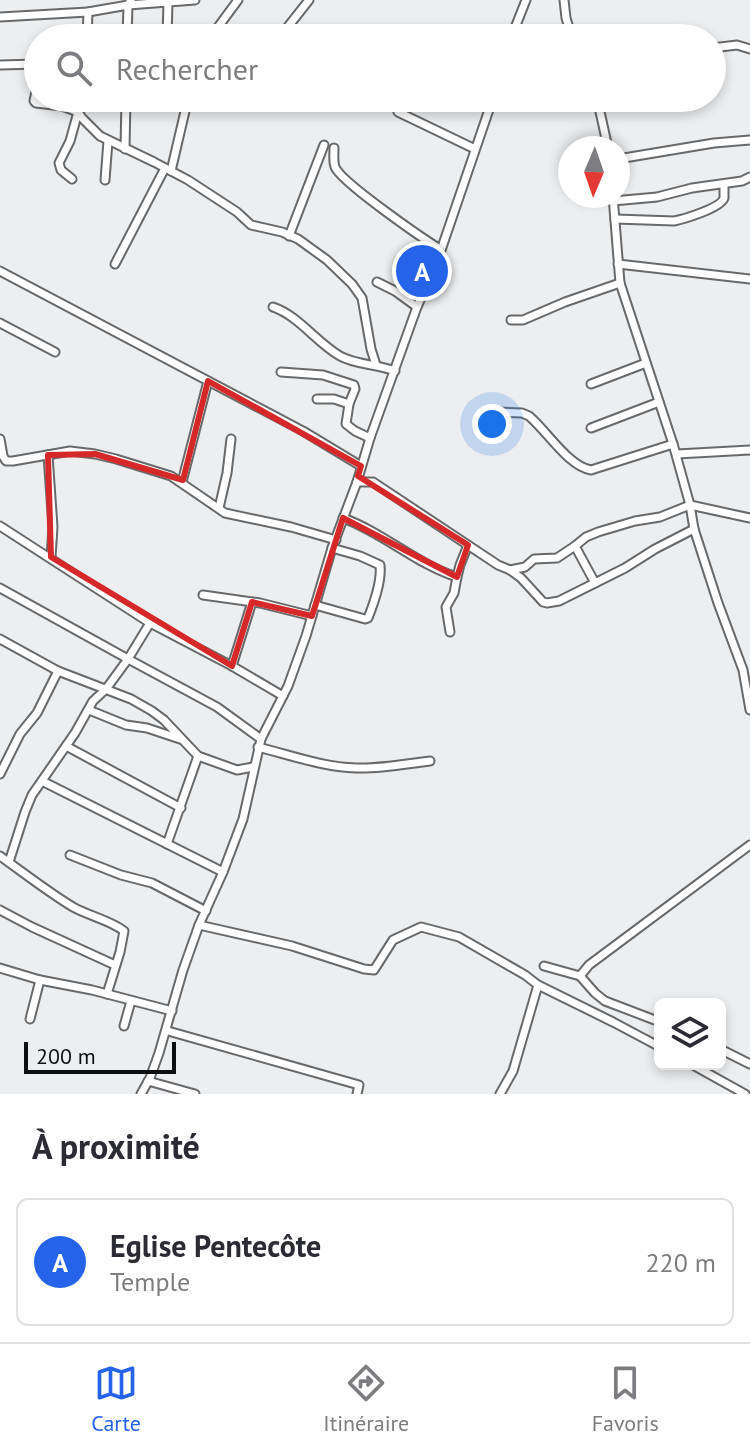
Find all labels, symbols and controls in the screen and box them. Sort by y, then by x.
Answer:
search box [24,24,726,112]
icon: search [52,46,96,90]
text: Rechercher [116,49,258,88]
north arrow [558,136,630,208]
pin: A [396,241,448,301]
your location [472,404,512,444]
map controls [654,998,726,1070]
button: layers [654,998,726,1070]
scale bar [24,1038,176,1074]
text: 200 m [36,1042,96,1070]
text: À proximité [32,1124,200,1168]
text: Eglise Pentecôte [110,1226,321,1265]
text: A [52,1246,68,1279]
text: 220 m [645,1246,716,1279]
text: Temple [110,1265,190,1298]
tab: Carte [91,1361,141,1437]
tab: Itinéraire [323,1361,409,1437]
tab: Favoris [592,1361,659,1437]

